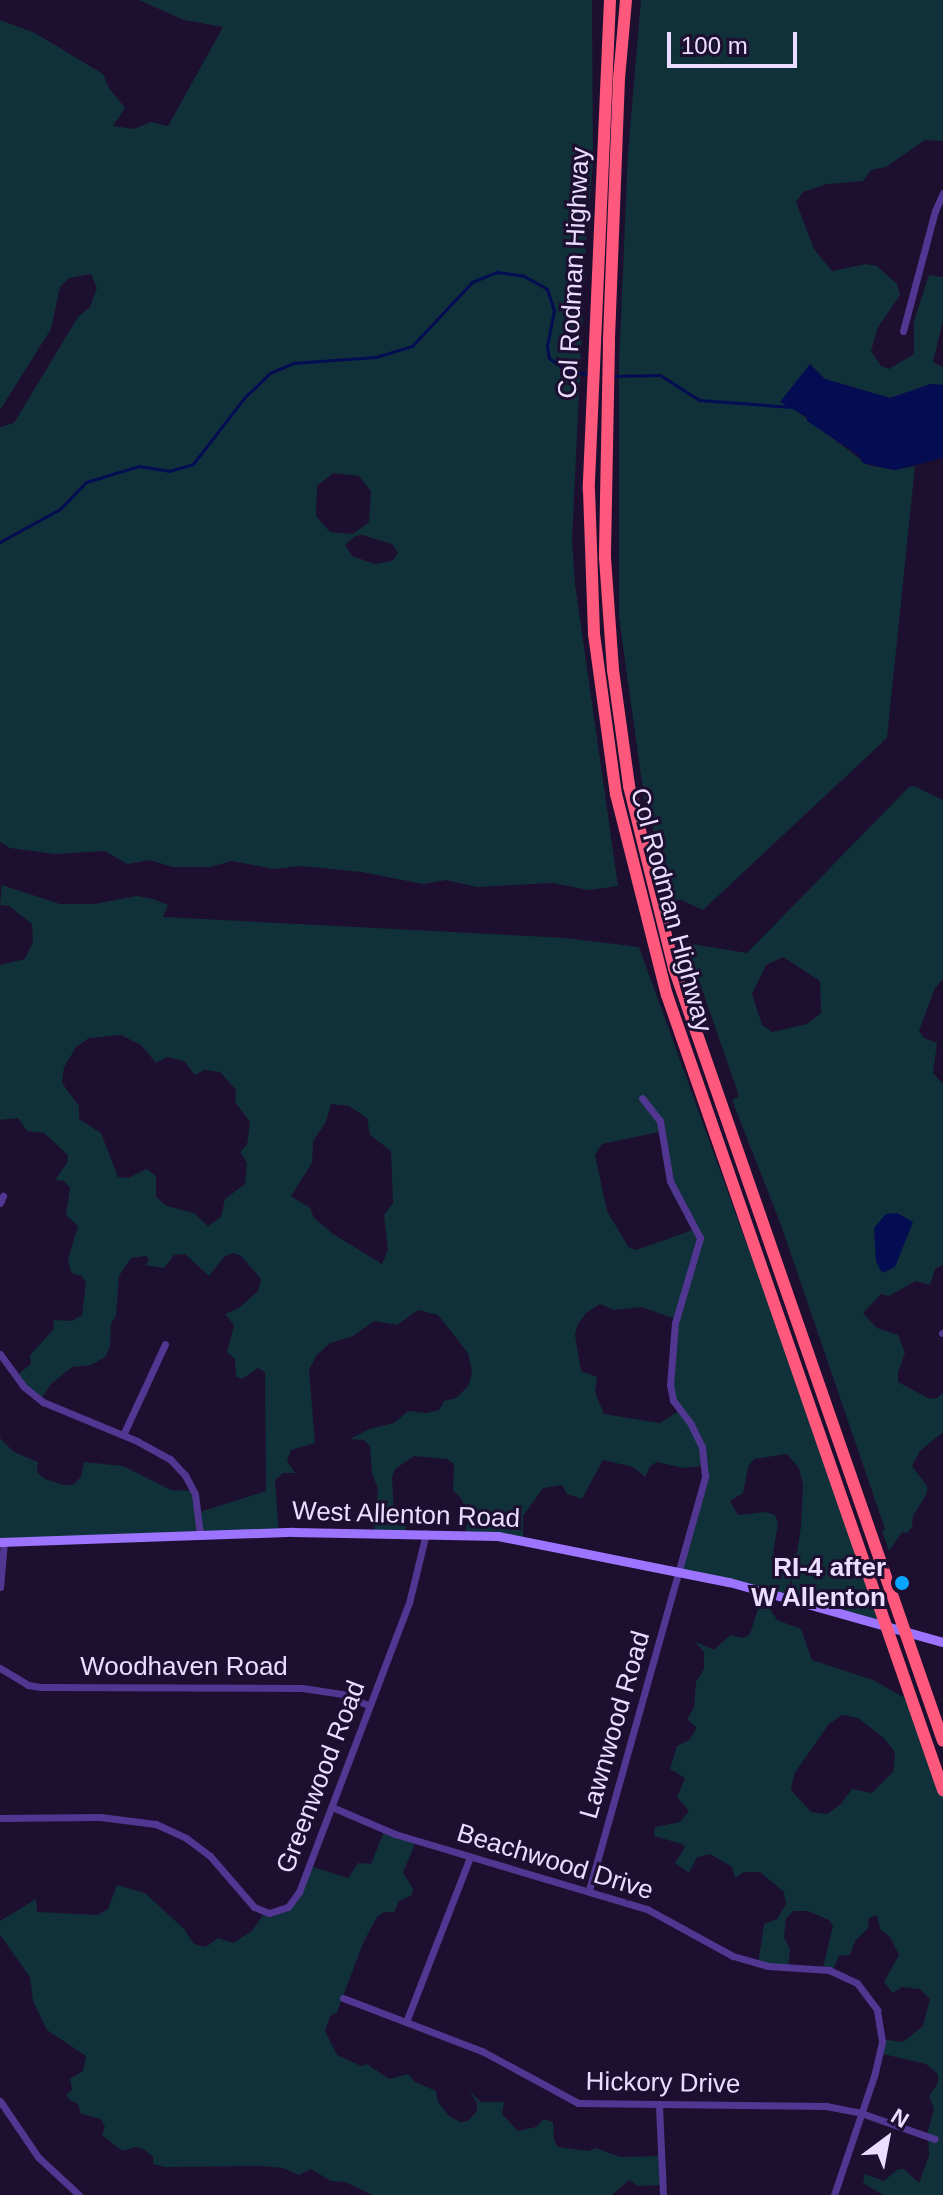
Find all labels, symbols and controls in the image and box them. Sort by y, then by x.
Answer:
scale bar [671,16,801,66]
text: 100 m [681,32,748,59]
street label: Col Rodman Highway [552,147,596,399]
street label: Col Rodman Highway [623,785,719,1035]
street label: West Allenton Road [291,1495,521,1535]
place label: RI-4 after W Allenton [750,1552,886,1614]
marker: RI-4 after W Allenton [893,1574,911,1592]
street label: Lawnwood Road [573,1628,657,1822]
street label: Woodhaven Road [80,1651,288,1683]
street label: Greenwood Road [270,1676,372,1878]
street label: Beachwood Drive [453,1817,657,1907]
street label: Hickory Drive [585,2066,741,2100]
north arrow [847,2099,927,2179]
text: N [887,2103,913,2133]

